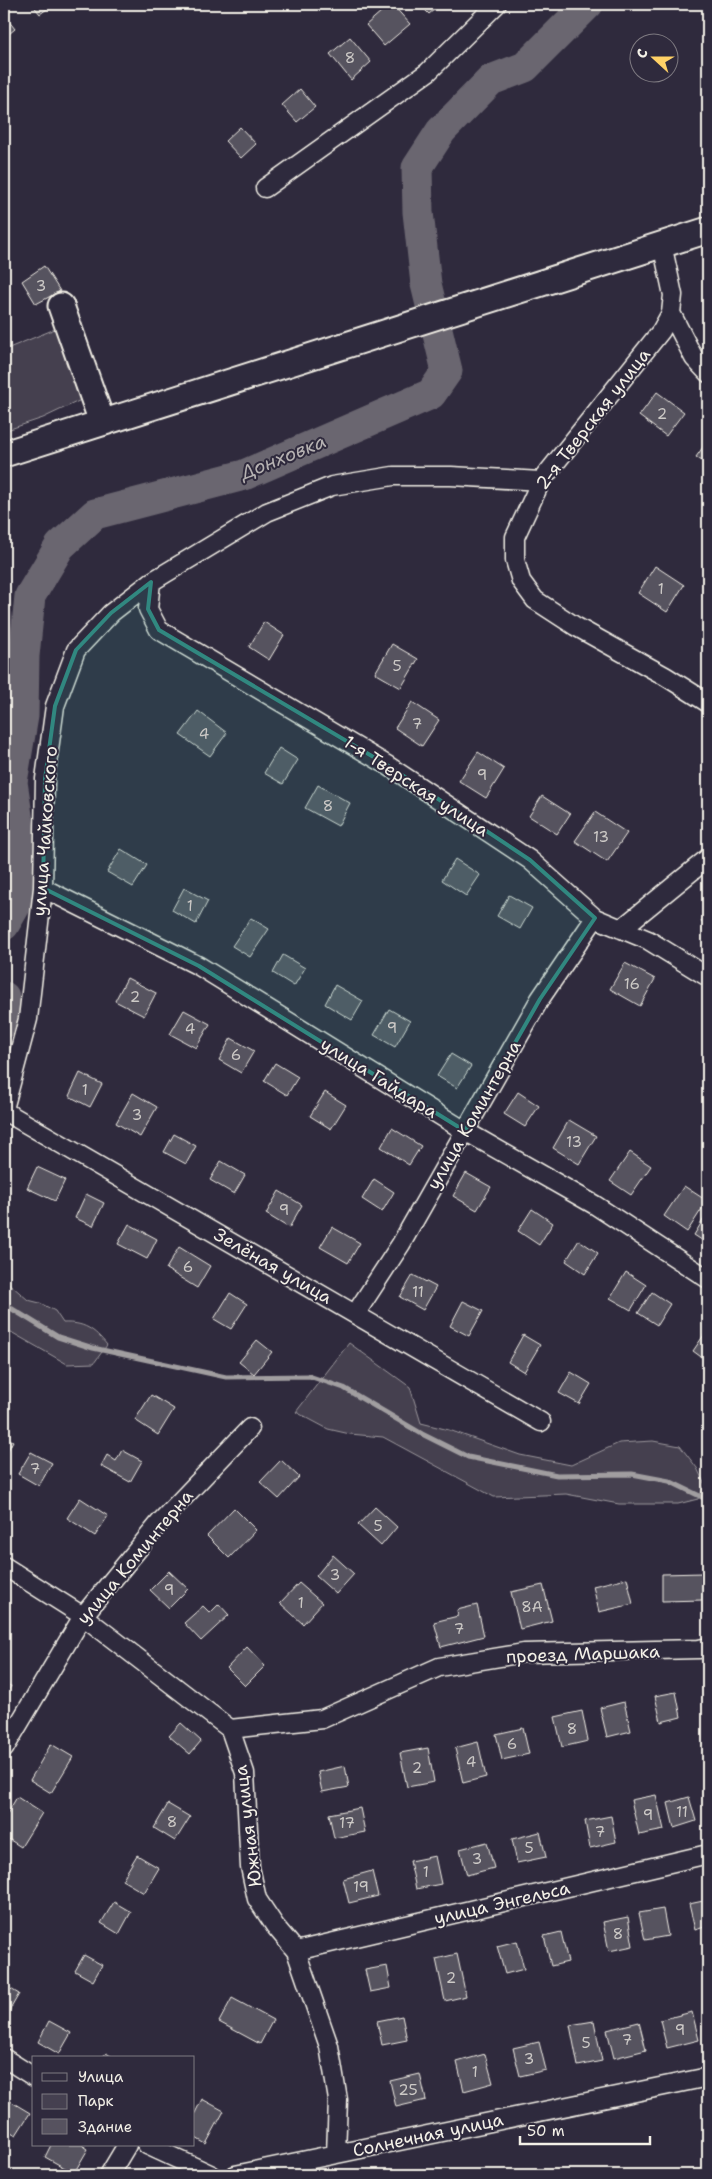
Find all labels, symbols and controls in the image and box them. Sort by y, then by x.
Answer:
north arrow [630,32,680,82]
text: С [632,46,652,61]
house number: 8 [345,48,355,68]
house number: 3 [36,276,46,296]
street label: 2-я Тверская улица [530,343,656,495]
house number: 2 [657,404,667,424]
water label: Донховка [235,428,330,486]
house number: 1 [658,579,664,599]
house number: 5 [392,656,402,676]
house number: 7 [412,714,422,734]
house number: 4 [199,724,209,744]
street label: 1-я Тверская улица [339,730,493,842]
street label: улица Чайковского [27,745,63,917]
house number: 9 [477,765,487,785]
house number: 8 [323,796,333,816]
house number: 13 [593,827,609,847]
house number: 1 [187,896,193,916]
house number: 16 [624,974,640,994]
house number: 2 [130,987,140,1007]
house number: 9 [387,1018,397,1038]
house number: 4 [185,1019,195,1039]
street label: улица Гайдара [316,1032,442,1124]
street label: улица Коминтерна [421,1036,527,1194]
house number: 6 [231,1045,241,1065]
house number: 1 [82,1080,88,1100]
house number: 3 [132,1105,142,1125]
house number: 13 [566,1132,582,1152]
house number: 9 [279,1200,289,1220]
street label: Зелёная улица [209,1222,337,1310]
house number: 6 [183,1257,193,1277]
house number: 11 [412,1282,424,1302]
house number: 7 [30,1459,40,1479]
street label: улица Коминтерна [72,1485,198,1629]
house number: 5 [373,1516,383,1536]
house number: 3 [330,1565,340,1585]
house number: 9 [164,1580,174,1600]
house number: 1 [298,1593,304,1613]
house number: 8А [521,1597,543,1617]
house number: 7 [454,1619,464,1639]
street label: проезд Маршака [506,1639,660,1669]
house number: 8 [567,1719,577,1739]
house number: 6 [507,1734,517,1754]
house number: 4 [466,1752,476,1772]
house number: 2 [412,1758,422,1778]
street label: Южная улица [229,1764,267,1888]
house number: 11 [676,1802,688,1822]
house number: 9 [643,1805,653,1825]
house number: 8 [167,1812,177,1832]
house number: 17 [339,1813,355,1833]
house number: 7 [595,1822,605,1842]
house number: 5 [524,1838,534,1858]
house number: 3 [472,1849,482,1869]
house number: 1 [423,1862,429,1882]
street label: улица Энгельса [432,1876,572,1930]
house number: 19 [353,1877,369,1897]
house number: 8 [613,1924,623,1944]
house number: 2 [446,1968,456,1988]
house number: 9 [675,2020,685,2040]
house number: 7 [622,2030,632,2050]
house number: 5 [581,2033,591,2053]
house number: 3 [524,2049,534,2069]
legend [32,2056,195,2146]
house number: 1 [472,2062,478,2082]
text: Улица [78,2067,124,2087]
house number: 25 [398,2080,418,2100]
text: Парк [78,2091,114,2111]
street label: Солнечная улица [350,2107,506,2163]
scale bar [520,2114,650,2146]
text: Здание [78,2117,132,2137]
text: 50 m [527,2121,565,2141]

